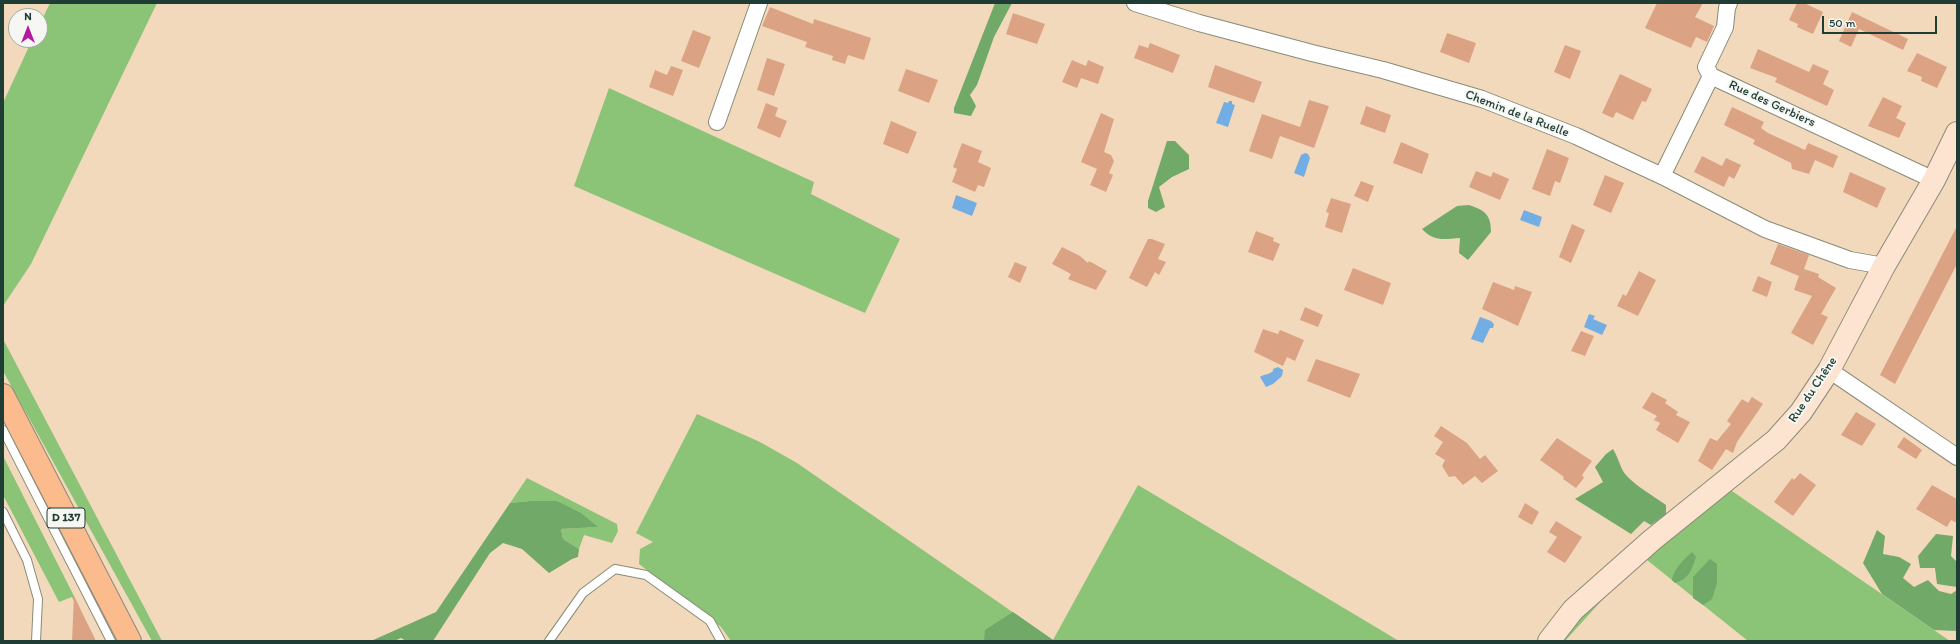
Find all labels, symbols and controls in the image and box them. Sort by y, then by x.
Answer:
north arrow [8,8,48,48]
scale bar [1824,8,1939,34]
text: N [24,10,32,23]
text: 50 m [1829,16,1855,30]
street label: Rue des Gerbiers [1726,77,1818,131]
street label: Chemin de la Ruelle [1463,87,1571,141]
street label: Rue du Chêne [1785,354,1841,426]
road number: D 137 [47,508,85,528]

